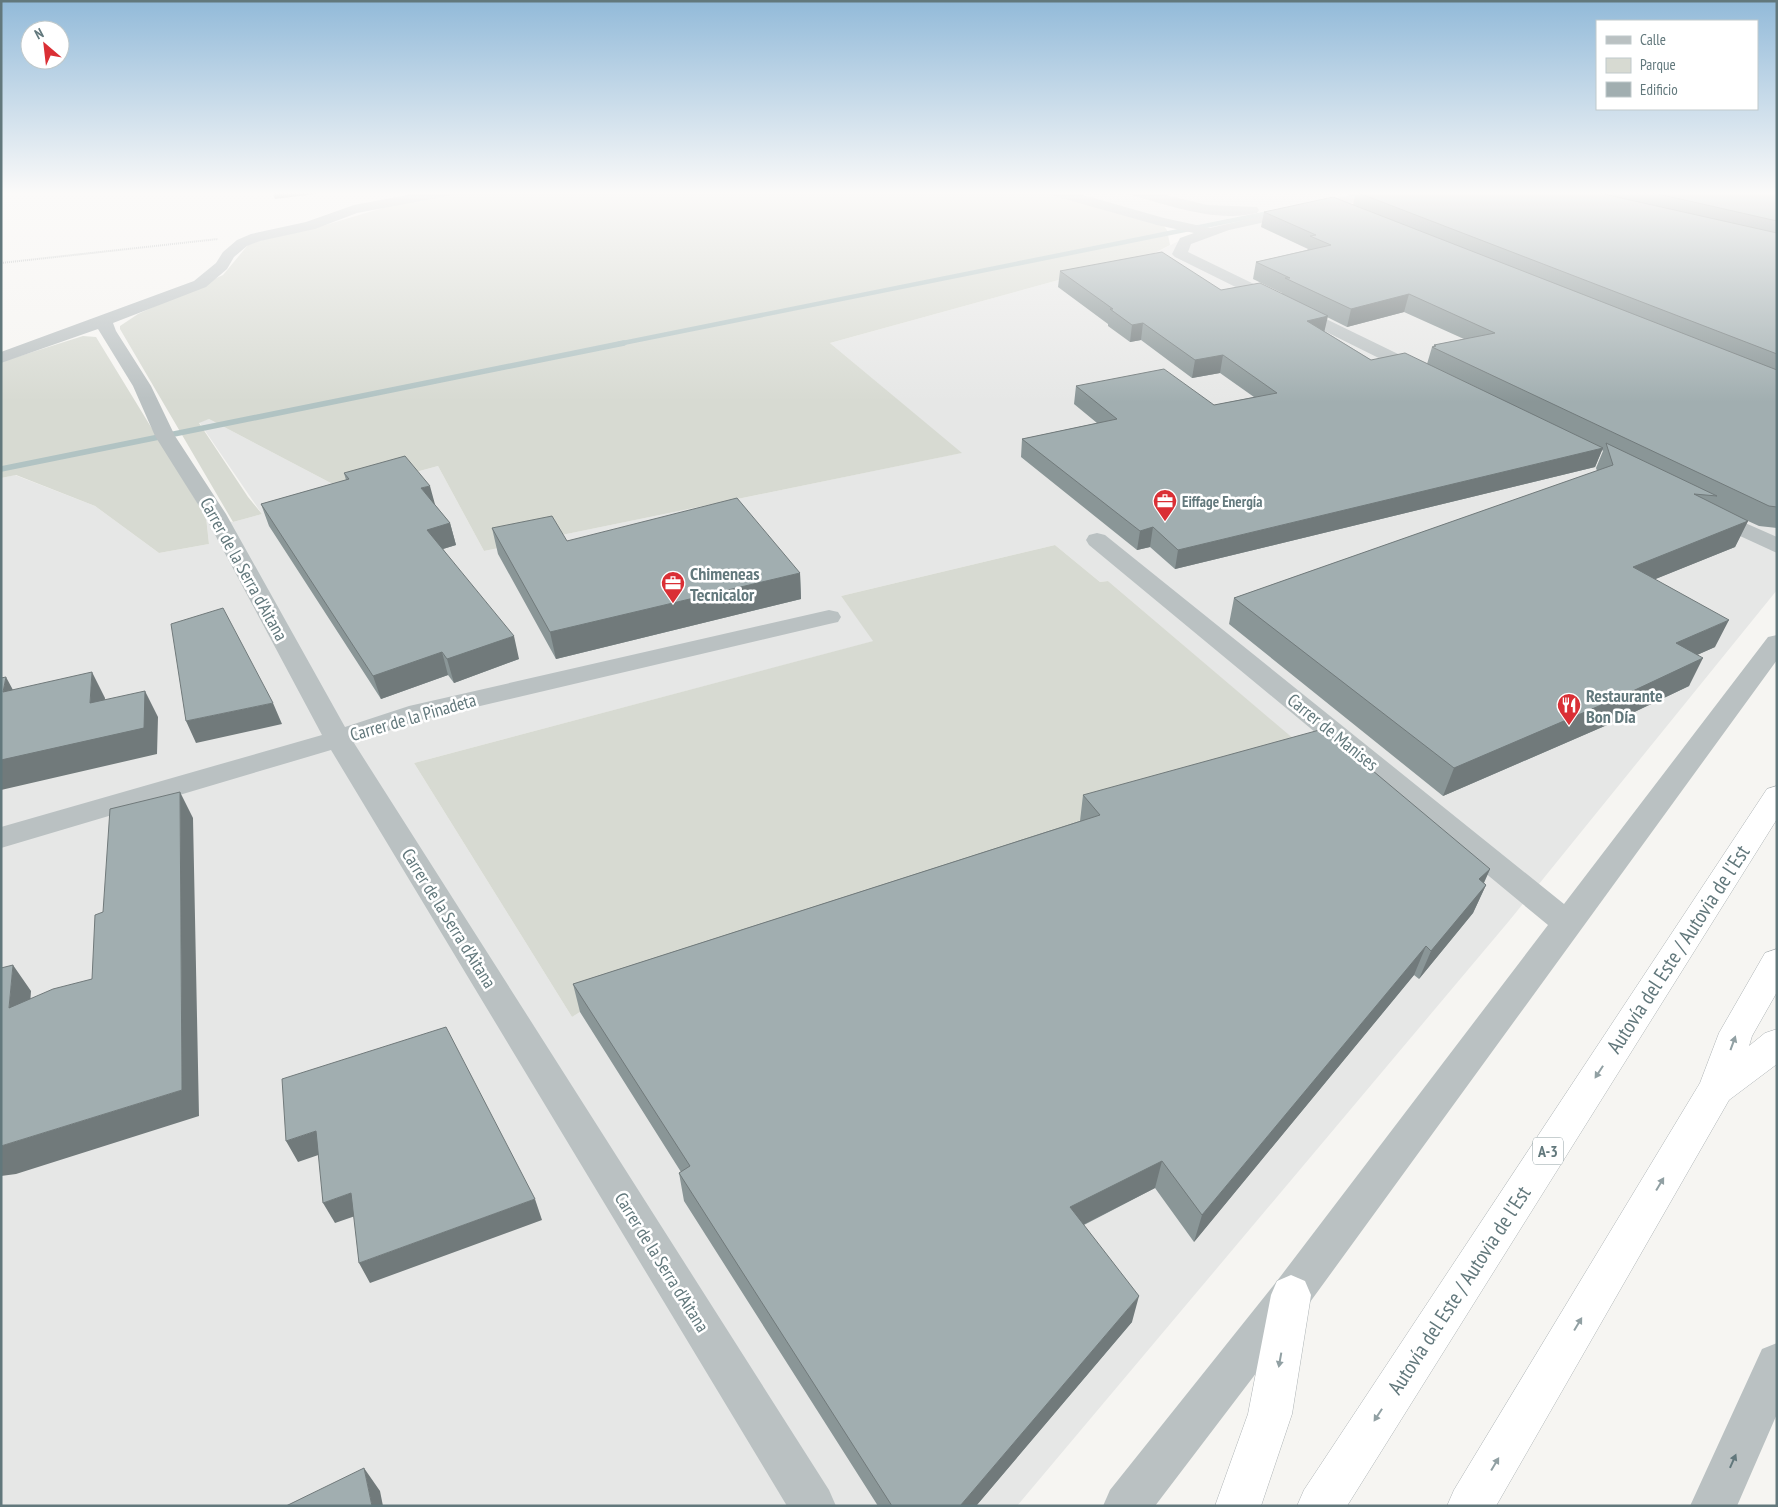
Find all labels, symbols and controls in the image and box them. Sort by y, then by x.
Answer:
north arrow [20,20,70,70]
legend [1596,20,1758,110]
text: N [31,24,46,43]
text: Calle [1640,30,1666,49]
text: Parque [1640,55,1676,74]
text: Edificio [1640,80,1678,99]
office icon: Eiffage Energía [1152,488,1178,522]
place label: Eiffage Energía [1182,492,1262,511]
street label: Carrer de la Serra d'Aitana [195,493,293,645]
place label: Chimeneas Tecnicalor [690,562,760,606]
office icon: Chimeneas Tecnicalor [660,570,686,604]
place label: Restaurante Bon Día [1586,684,1663,728]
street label: Carrer de la Pinadeta [347,688,479,746]
street label: Carrer de Manises [1283,688,1383,776]
restaurant icon: Restaurante Bon Día [1556,692,1582,726]
street label: Autovía del Este / Autovia de l'Est [1601,840,1756,1058]
street label: Carrer de la Serra d'Aitana [397,844,501,992]
one-way arrow [1729,1035,1737,1050]
one-way arrow [1594,1066,1603,1079]
road number: A-3 [1533,1138,1563,1164]
one-way arrow [1656,1177,1665,1190]
street label: Autovía del Este / Autovia de l'Est [1382,1181,1537,1399]
street label: Carrer de la Serra d'Aitana [610,1188,714,1336]
one-way arrow [1573,1317,1582,1330]
one-way arrow [1275,1353,1283,1369]
one-way arrow [1373,1408,1383,1422]
one-way arrow [1729,1454,1737,1468]
one-way arrow [1491,1457,1500,1470]

